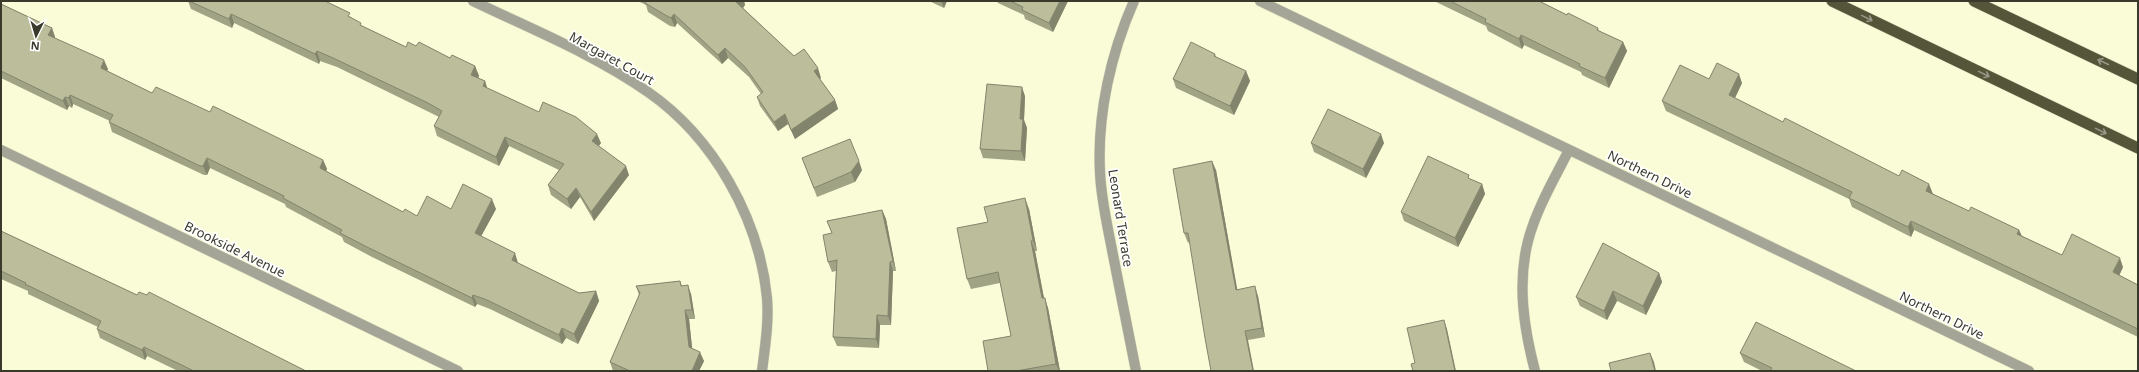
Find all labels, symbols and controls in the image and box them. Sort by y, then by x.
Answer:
one-way arrow [1861,15,1873,22]
north arrow [16,16,56,56]
street label: Margaret Court [566,27,658,89]
text: N [30,39,40,54]
one-way arrow [2097,58,2109,65]
one-way arrow [1978,71,1990,78]
one-way arrow [2095,128,2107,135]
street label: Northern Drive [1605,146,1695,202]
street label: Leonard Terrace [1104,168,1138,268]
street label: Brookside Avenue [182,217,288,281]
street label: Northern Drive [1897,287,1987,343]

